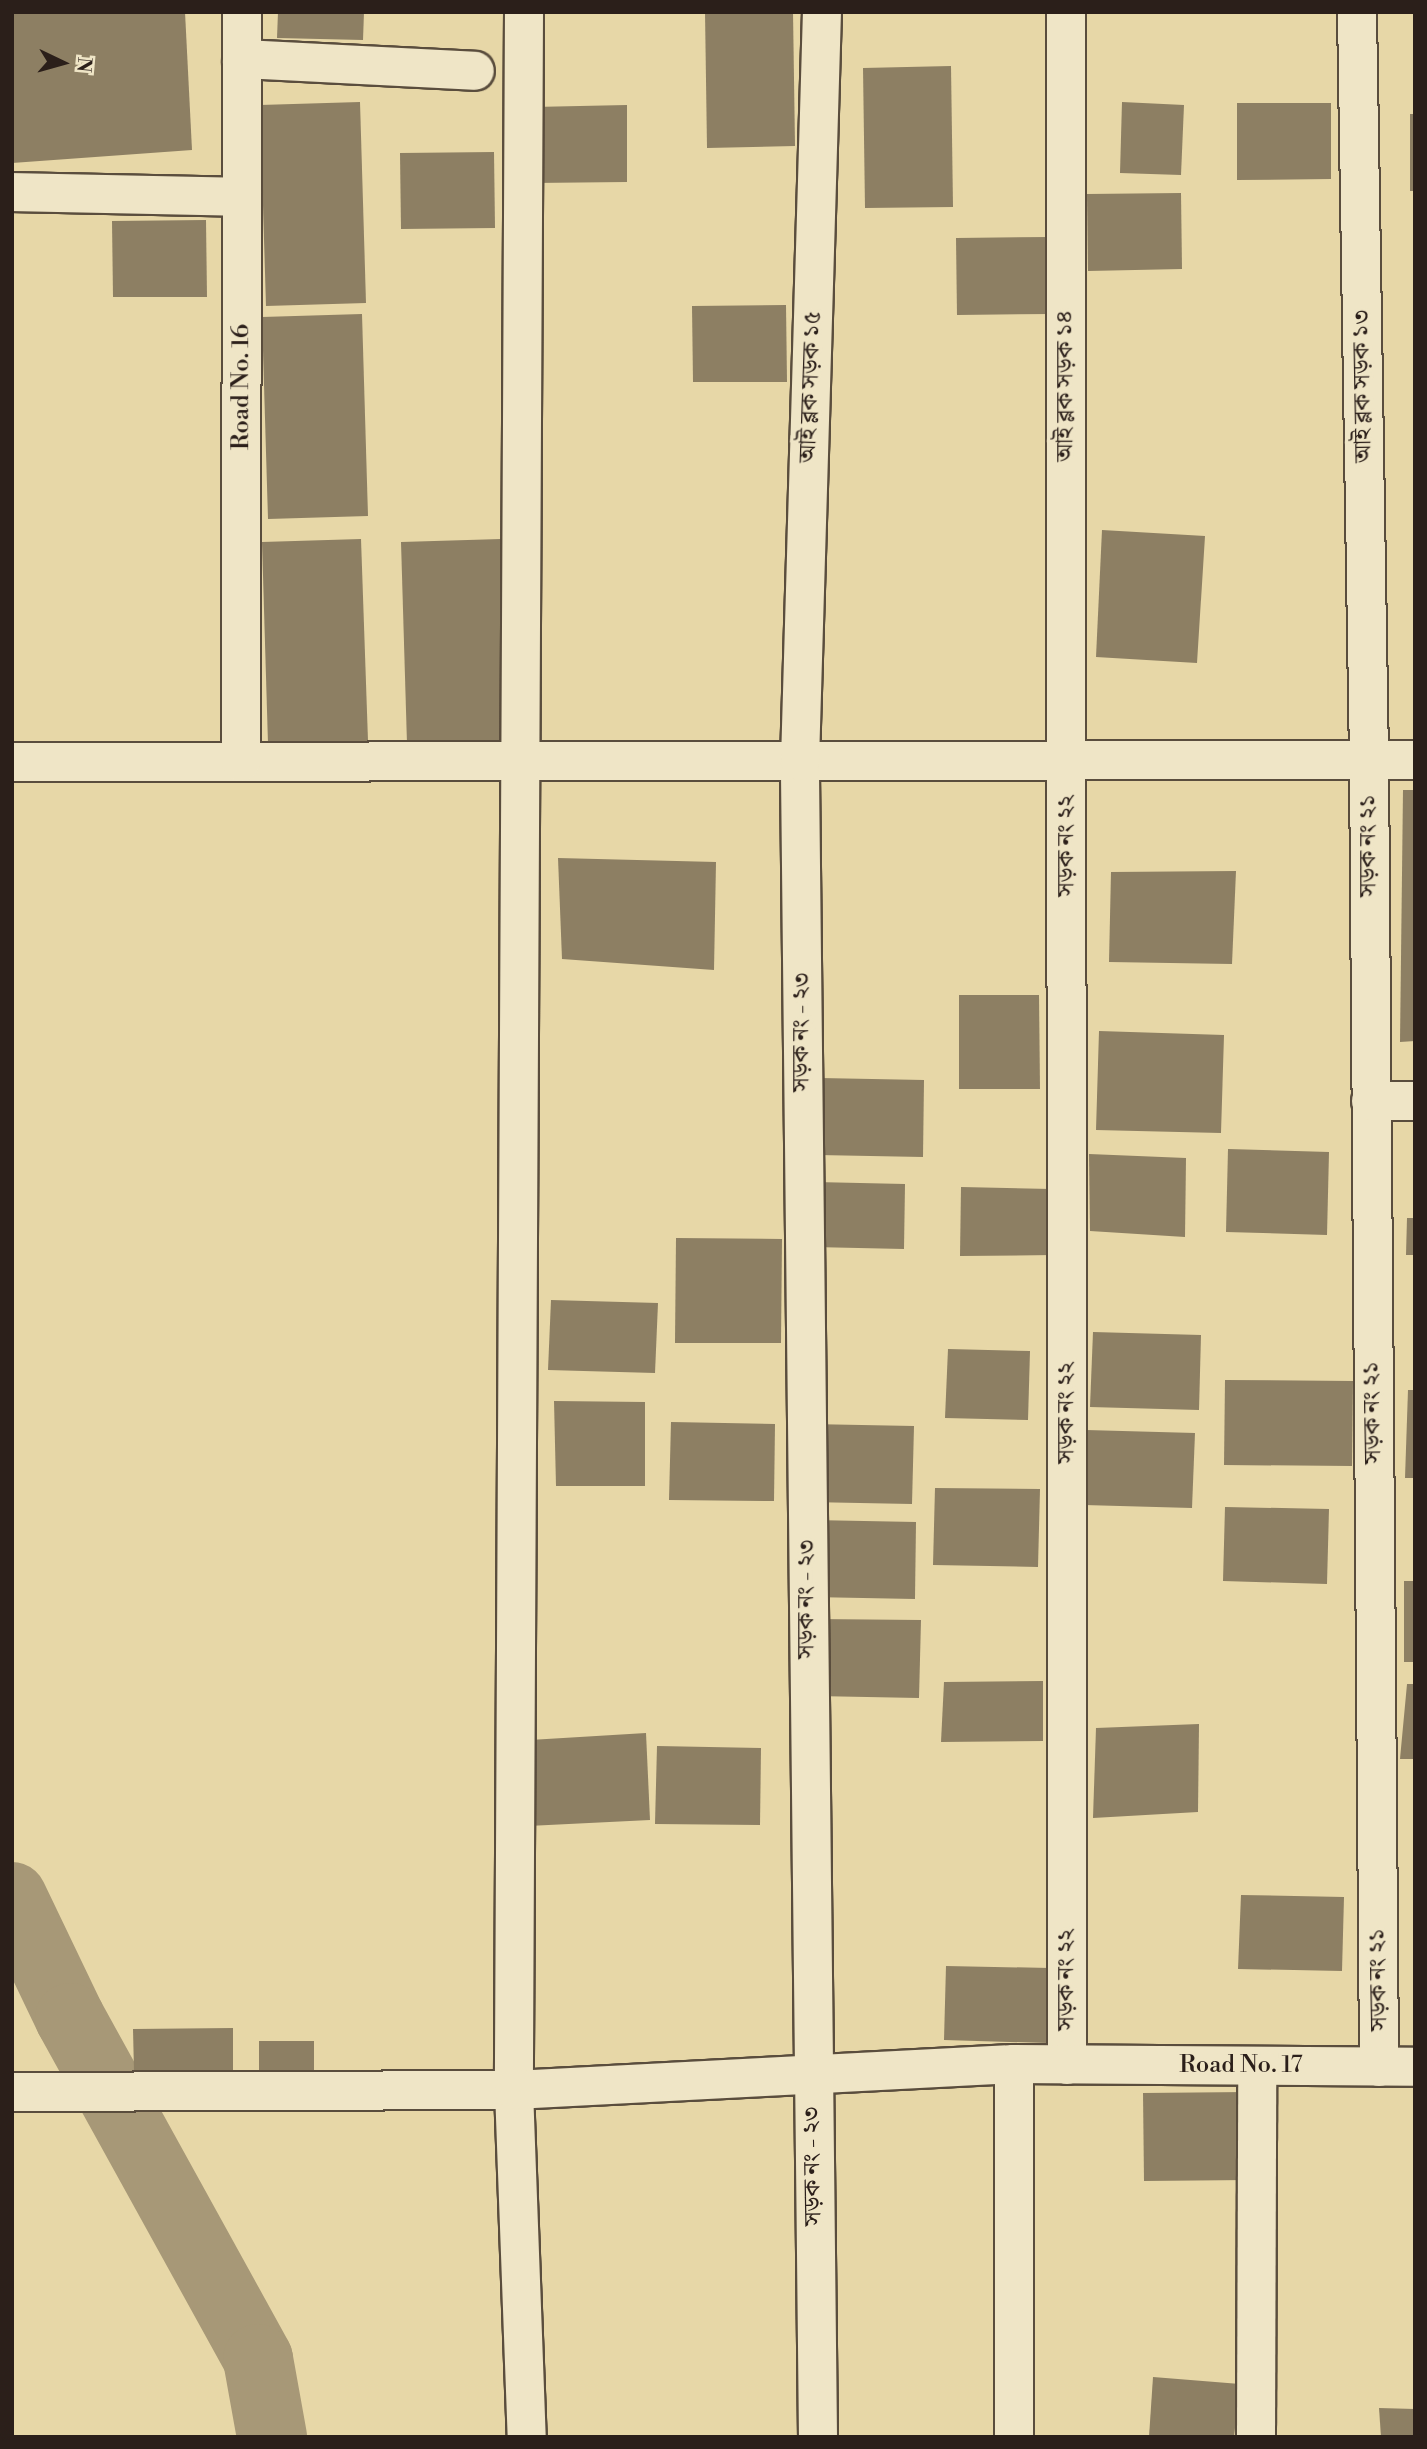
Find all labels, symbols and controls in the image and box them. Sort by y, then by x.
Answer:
north arrow [28,28,98,98]
text: N [71,56,97,73]
street label: আই ব্লক সড়ক ১৩ [1347,309,1379,463]
street label: আই ব্লক সড়ক ১৪ [1052,310,1080,462]
street label: আই ব্লক সড়ক ১৫ [794,311,828,463]
street label: Road No. 16 [228,324,256,450]
street label: সড়ক নং ২২ [1053,795,1081,897]
street label: সড়ক নং ২১ [1355,795,1383,897]
street label: সড়ক নং - ২৩ [788,972,816,1092]
street label: সড়ক নং ২২ [1053,1362,1081,1464]
street label: সড়ক নং ২১ [1358,1362,1388,1464]
street label: সড়ক নং - ২৩ [793,1539,821,1659]
street label: সড়ক নং ২২ [1053,1929,1081,2031]
street label: সড়ক নং ২১ [1364,1929,1394,2031]
street label: Road No. 17 [1179,2052,1303,2080]
street label: সড়ক নং - ২৩ [798,2106,828,2226]

